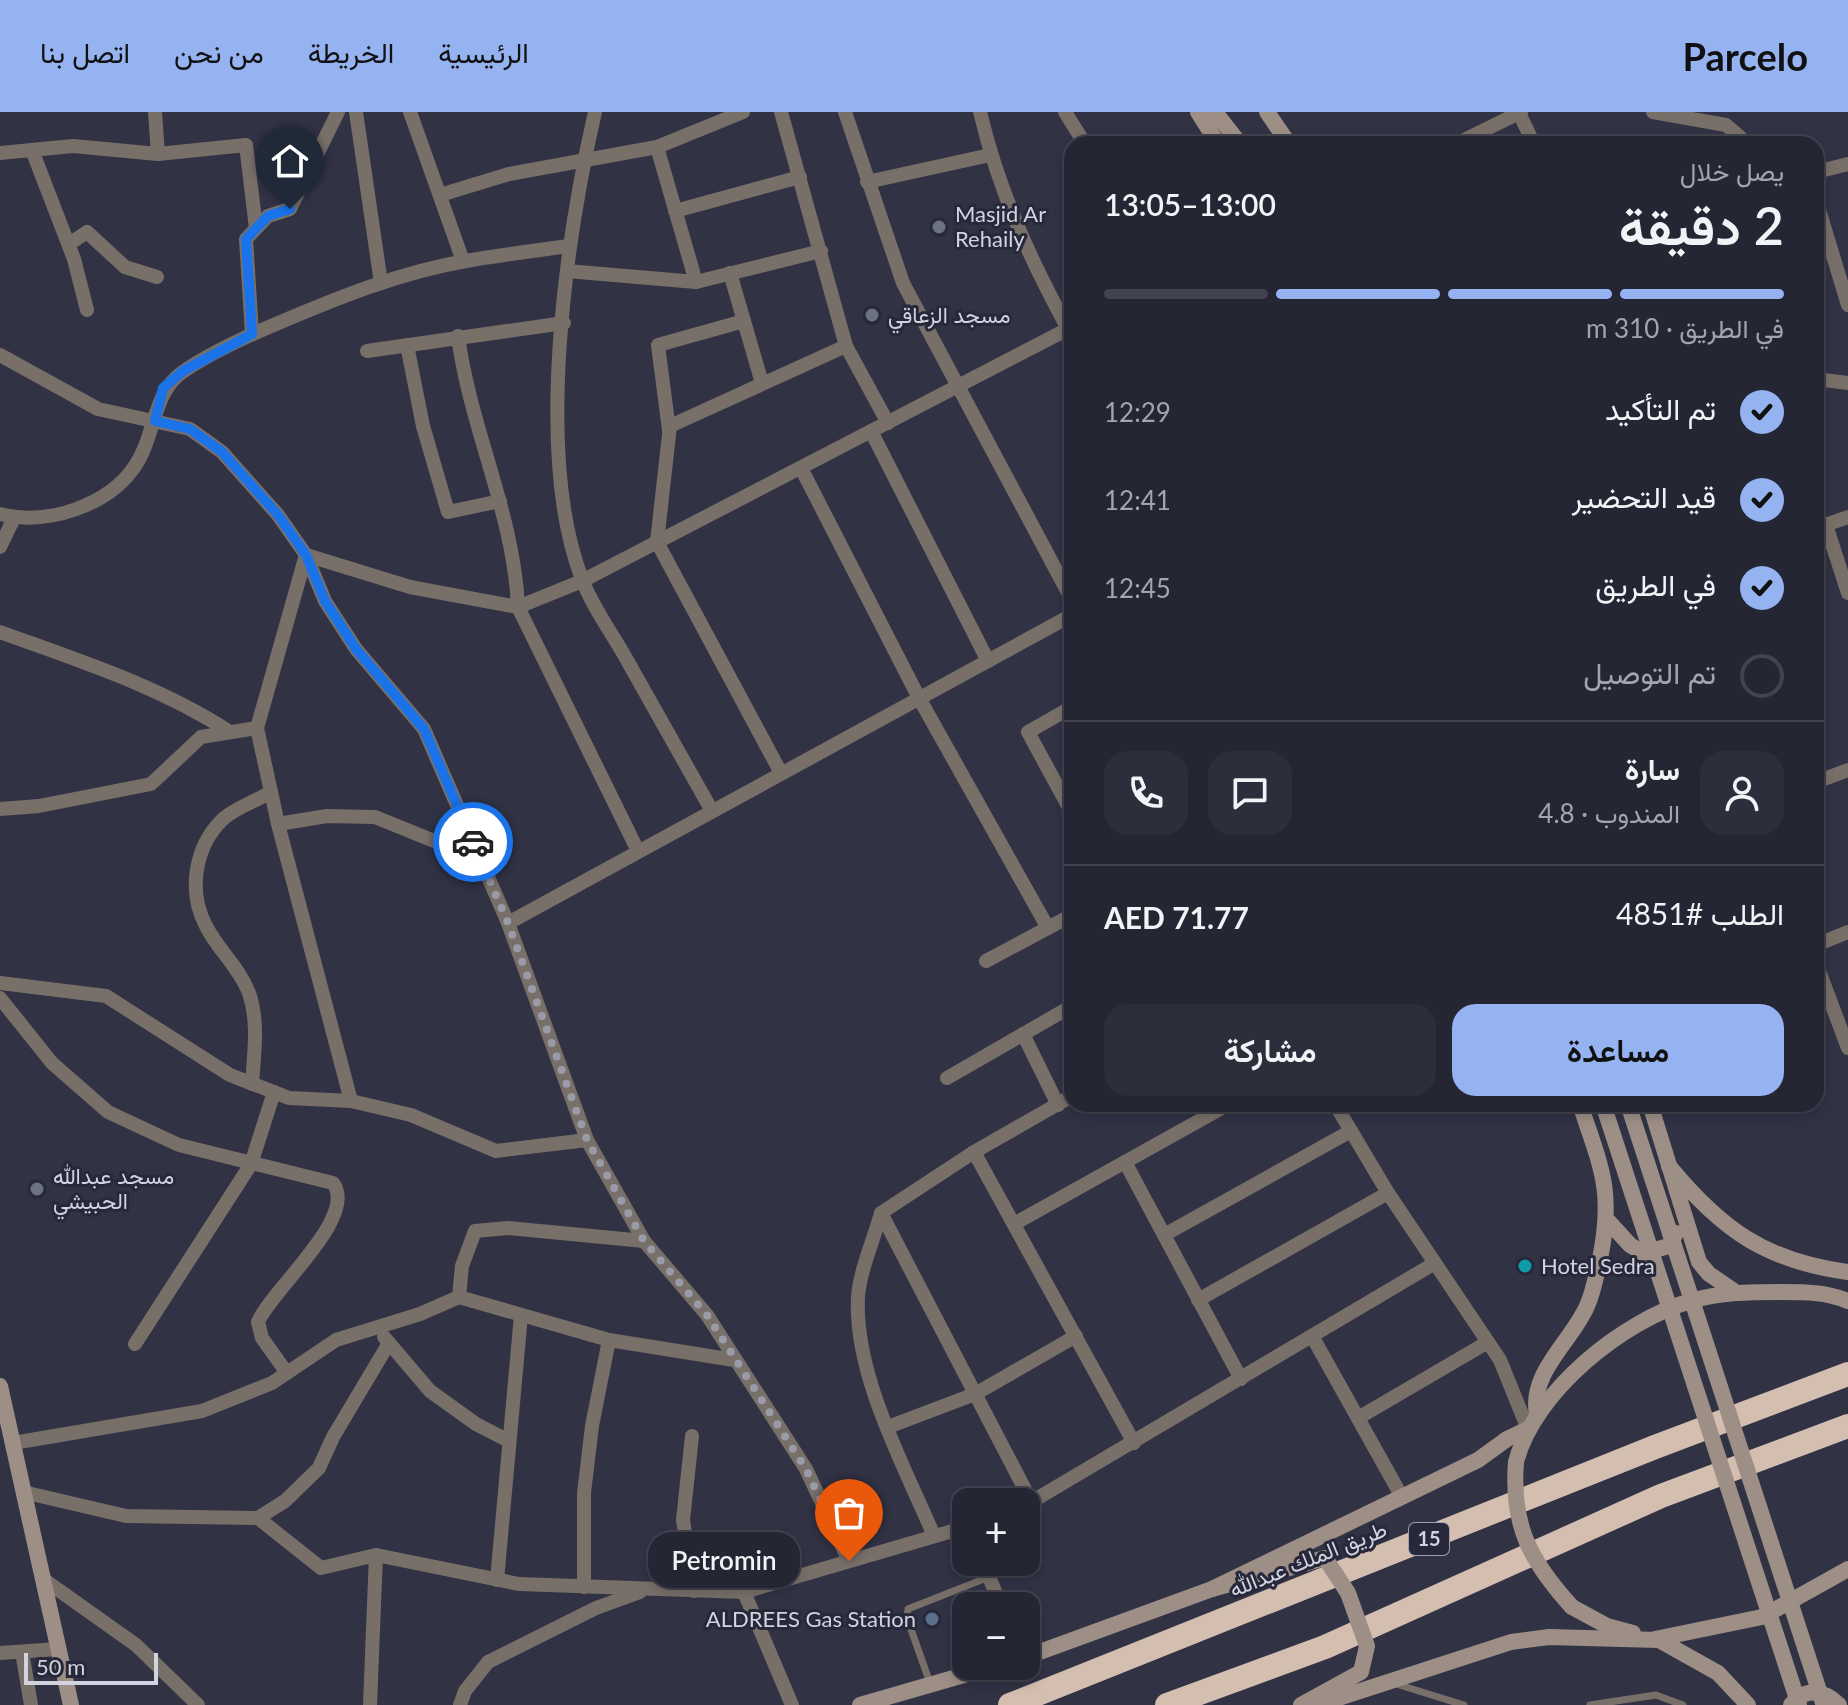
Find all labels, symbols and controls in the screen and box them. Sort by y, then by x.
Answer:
text: Parcelo [1683,33,1808,79]
text: اتصل بنا [40,35,130,69]
text: من نحن [174,35,264,69]
text: الخريطة [308,35,394,69]
text: الرئيسية [438,35,529,69]
pin [256,127,324,209]
icon: home [268,139,312,183]
text: يصل خلال [1680,155,1784,187]
text: 13:00–13:05 [1104,186,1276,222]
text: 2 دقيقة [1619,194,1784,256]
place label: Masjid Ar Rehaily [955,200,1046,252]
marker: Masjid Ar Rehaily [930,218,948,236]
place label: مسجد الزعاقي [888,301,1010,334]
marker: مسجد الزعاقي [863,306,881,324]
text: في الطريق · 310 m [1586,312,1784,344]
text: تم التأكيد [1605,390,1716,426]
icon: check [1740,390,1784,434]
text: 12:29 [1104,396,1171,428]
text: قيد التحضير [1572,478,1716,514]
icon: check [1740,478,1784,522]
text: 12:41 [1104,484,1171,516]
text: في الطريق [1595,566,1716,602]
icon: check [1740,566,1784,610]
text: 12:45 [1104,572,1171,604]
text: تم التوصيل [1583,654,1716,690]
text: سارة [1625,750,1680,786]
button: phone [1104,751,1188,835]
button: chat [1208,751,1292,835]
button: person [1700,751,1784,835]
text: المندوب · 4.8 [1538,797,1680,829]
courier [433,802,513,882]
icon: car [451,820,495,864]
text: الطلب #4851 [1616,895,1784,931]
text: AED 71.77 [1104,899,1249,935]
button: مشاركة [1104,1004,1436,1096]
button: مساعدة [1452,1004,1784,1096]
place label: مسجد عبدالله الحبيشي [53,1162,174,1220]
marker: مسجد عبدالله الحبيشي [28,1180,46,1198]
place label: Hotel Sedra [1541,1252,1655,1279]
marker: Hotel Sedra [1516,1257,1534,1275]
pin [815,1479,883,1561]
map controls [952,1488,1040,1680]
button: + [952,1488,1040,1576]
icon: bag [827,1491,871,1535]
street label: طريق الملك عبدالله [1225,1515,1391,1603]
road number: 15 [1409,1523,1449,1555]
callout: Petromin [649,1533,801,1589]
text: Petromin [671,1544,777,1576]
button: − [952,1592,1040,1680]
place label: ALDREES Gas Station [706,1605,916,1632]
marker: ALDREES Gas Station [923,1610,941,1628]
scale bar [24,1649,158,1685]
text: 50 m [36,1653,85,1680]

